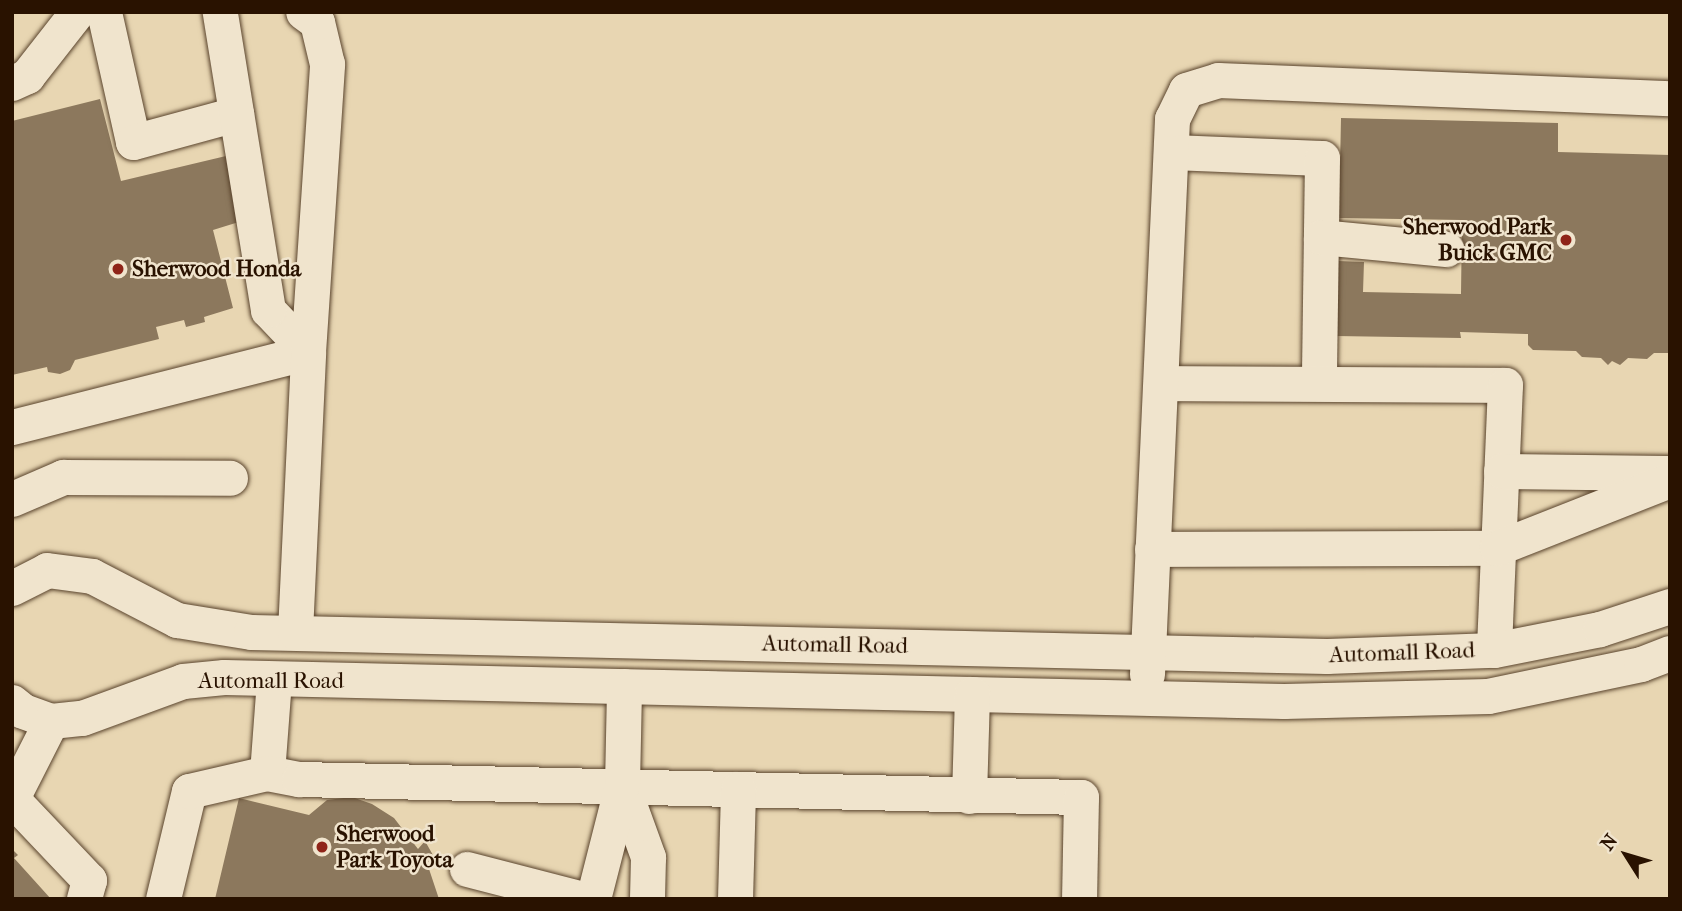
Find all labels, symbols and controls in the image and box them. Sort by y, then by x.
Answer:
place label: Sherwood Park Buick GMC [1403,213,1552,267]
marker: Sherwood Park Buick GMC [1558,232,1574,248]
place label: Sherwood Honda [132,255,301,283]
marker: Sherwood Honda [110,261,126,277]
street label: Automall Road [762,630,908,660]
street label: Automall Road [1329,637,1475,669]
street label: Automall Road [198,667,344,695]
place label: Sherwood Park Toyota [336,820,453,874]
north arrow [1591,820,1661,890]
text: N [1596,830,1622,855]
marker: Sherwood Park Toyota [314,839,330,855]

